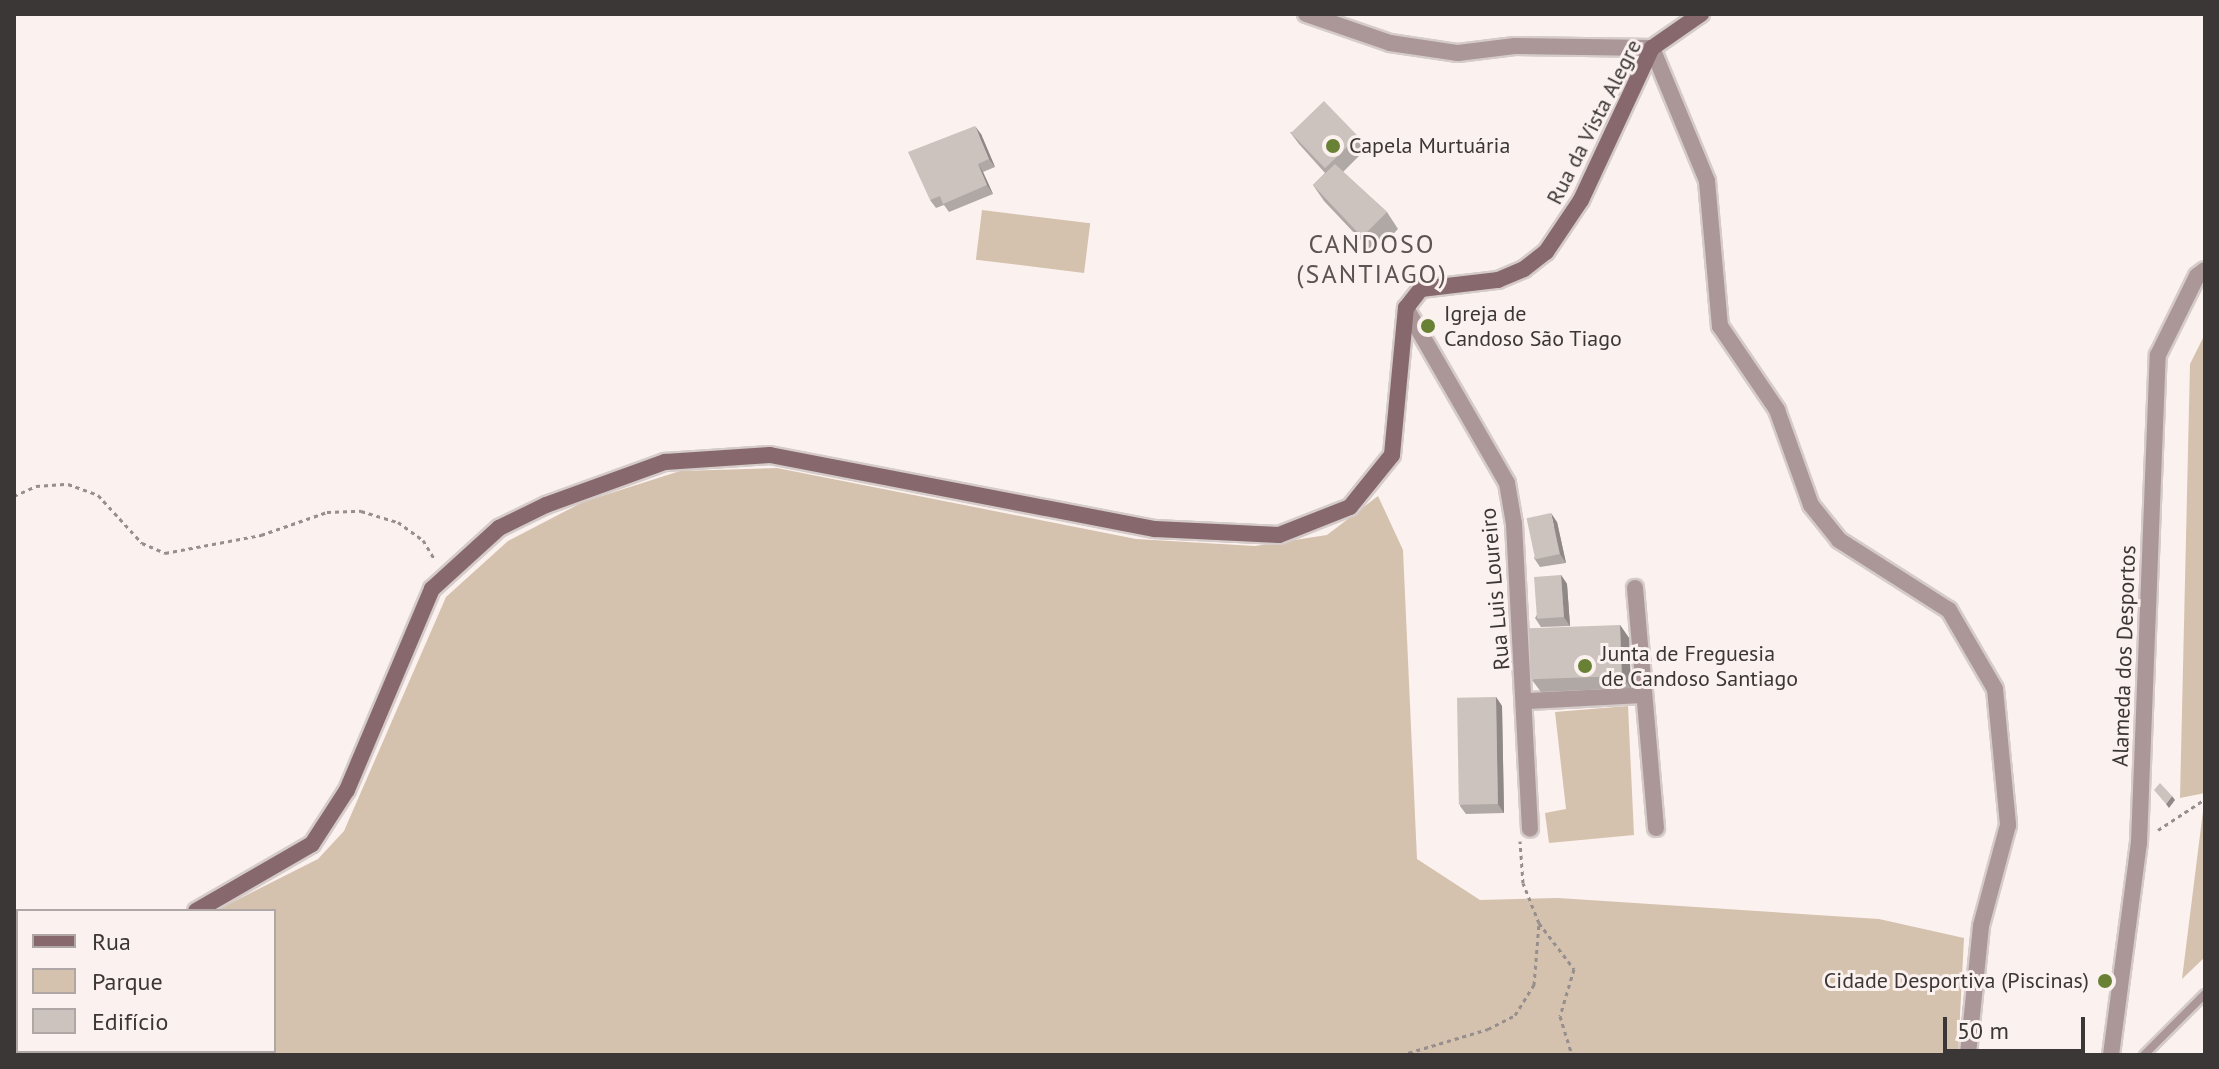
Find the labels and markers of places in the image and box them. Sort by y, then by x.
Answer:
place label: Capela Murtuária [1349,133,1510,159]
marker: Capela Murtuária [1324,137,1342,155]
place label: Igreja de Candoso São Tiago [1444,300,1623,352]
marker: Igreja de Candoso São Tiago [1419,317,1437,335]
place label: Junta de Freguesia de Candoso Santiago [1601,640,1798,692]
marker: Junta de Freguesia de Candoso Santiago [1576,657,1594,675]
place label: Cidade Desportiva (Piscinas) [1824,968,2089,994]
marker: Cidade Desportiva (Piscinas) [2096,972,2114,990]

